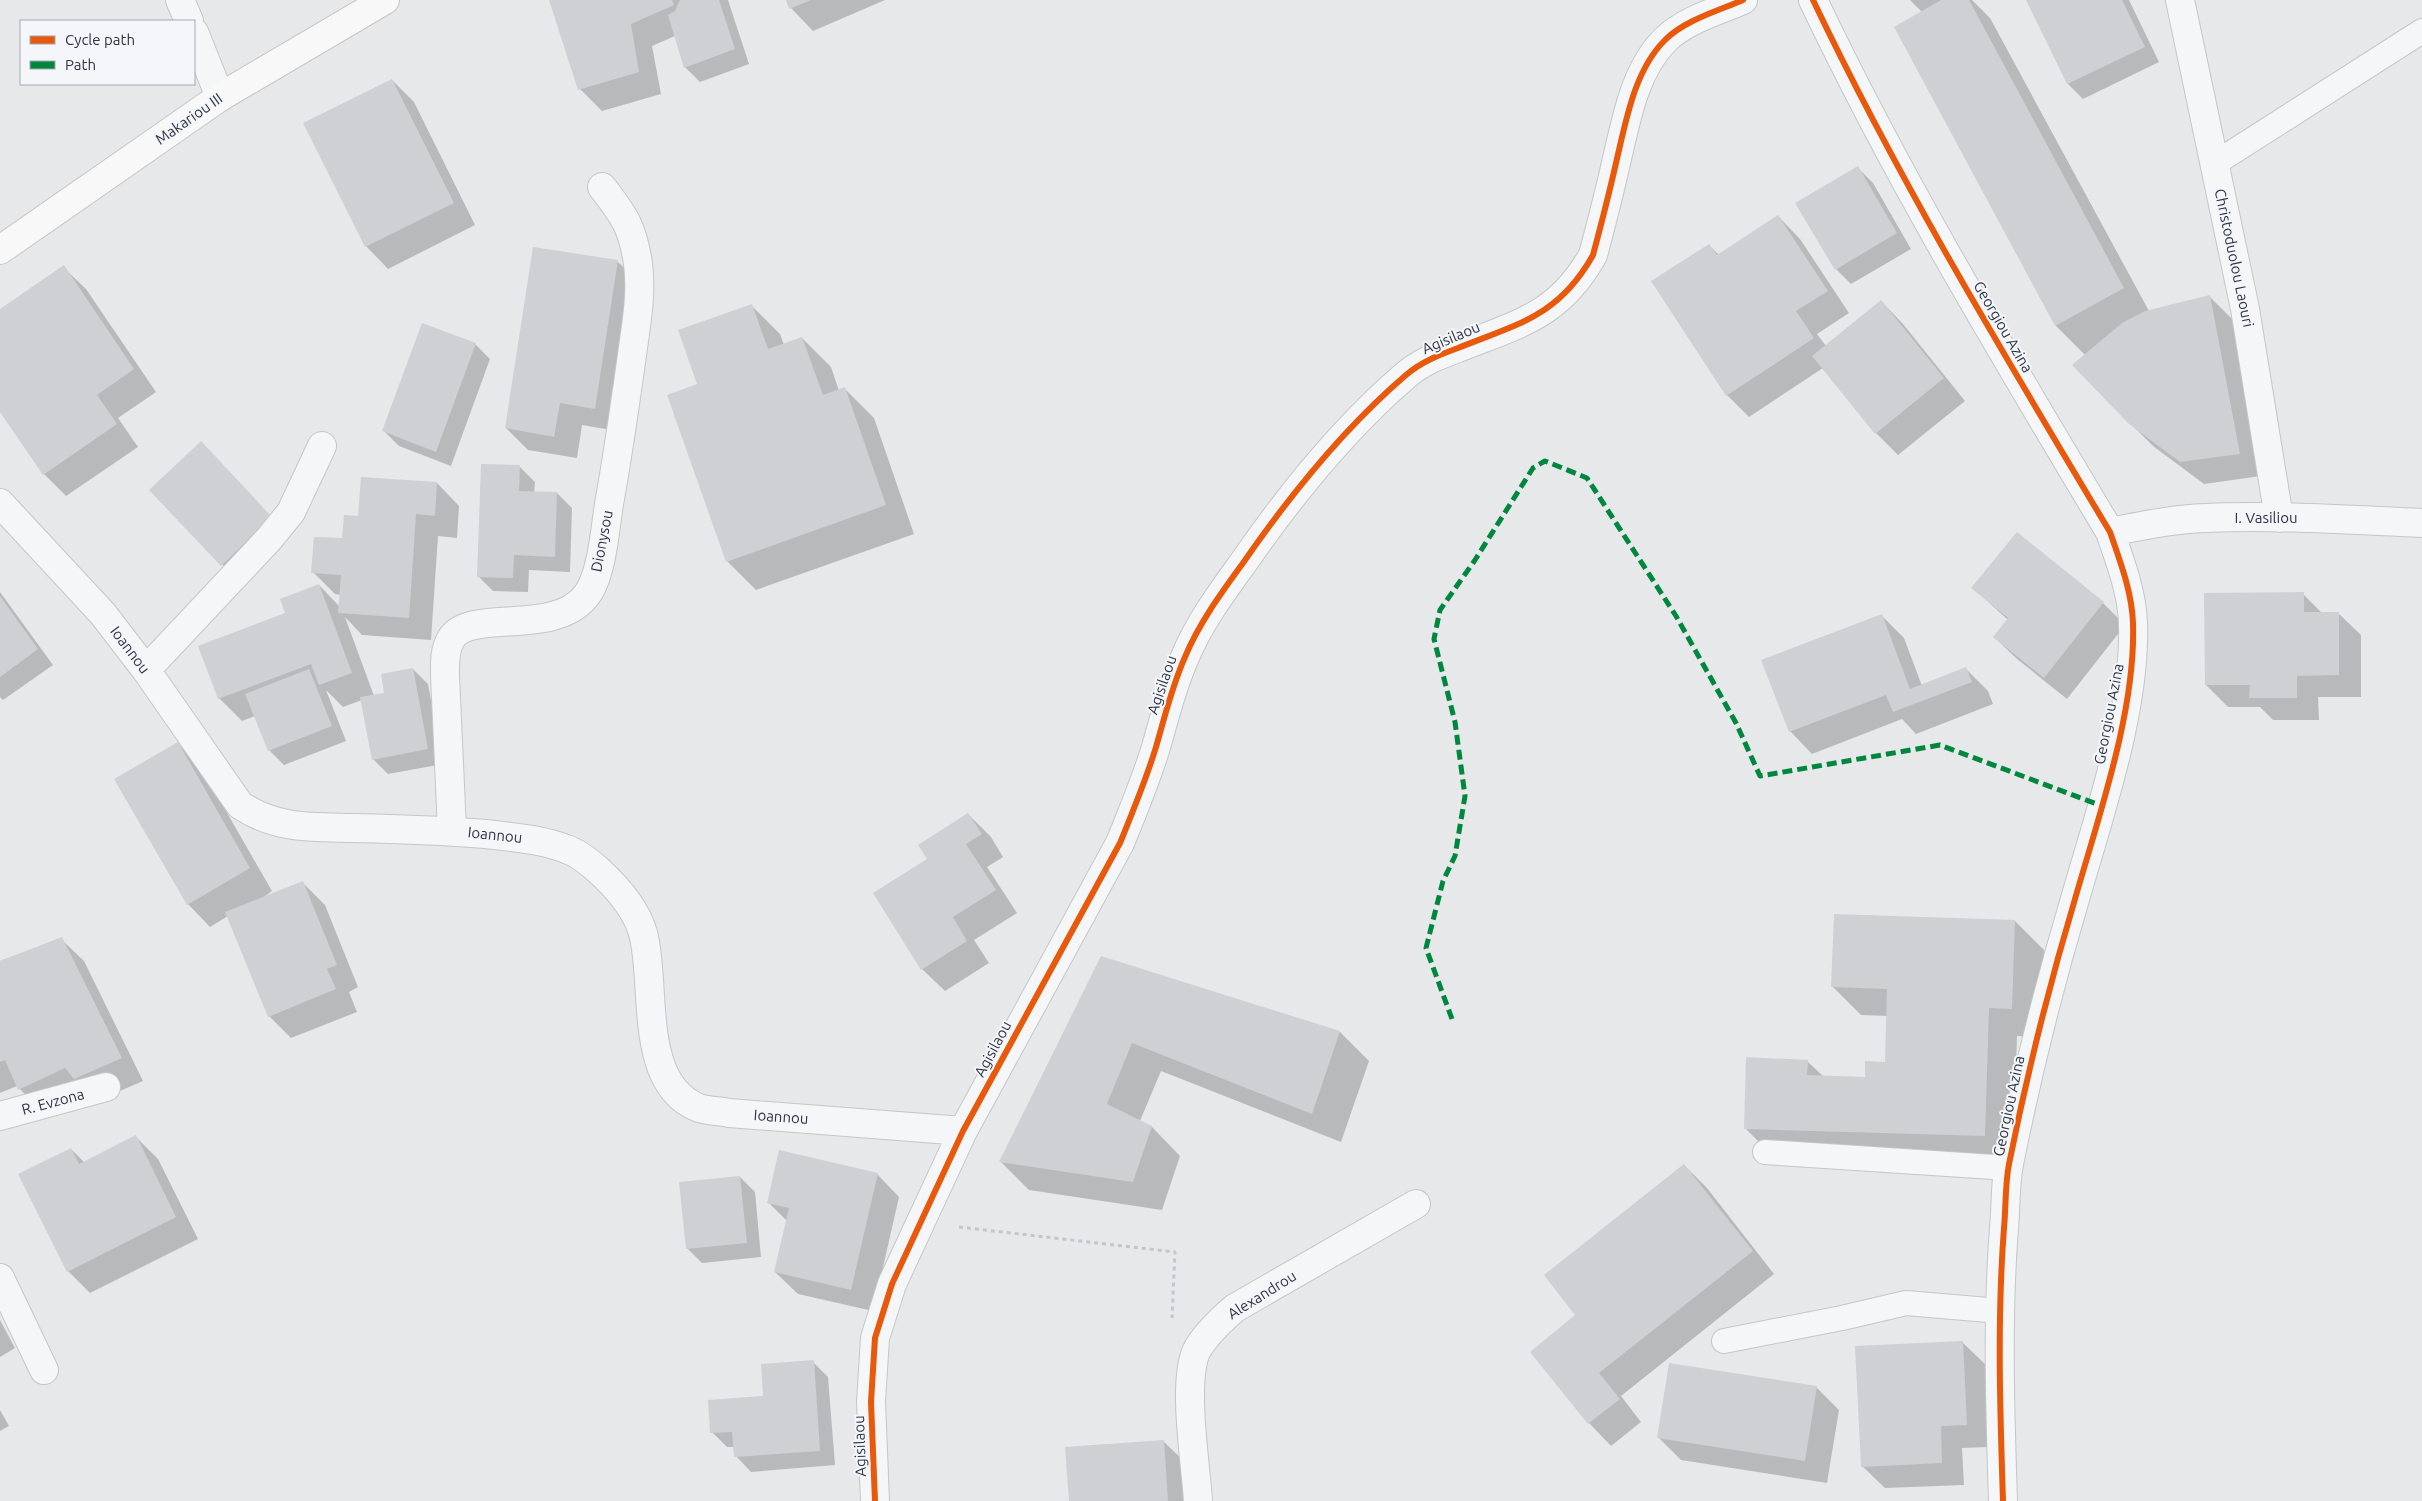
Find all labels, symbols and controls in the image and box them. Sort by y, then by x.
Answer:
legend [20,20,195,85]
text: Cycle path [65,31,135,48]
text: Path [65,56,96,73]
street label: Makariou III [152,89,225,148]
street label: Christoduolou Laouri [2212,187,2257,329]
street label: Georgiou Azina [1970,278,2036,375]
street label: Agisilaou [1419,318,1482,357]
street label: Dionysou [587,509,616,573]
street label: I. Vasiliou [2234,509,2298,526]
street label: Ioannou [107,623,154,677]
street label: Agisilaou [1144,653,1180,717]
street label: Georgiou Azina [2090,662,2127,766]
street label: Ioannou [467,823,523,846]
street label: Agisilaou [971,1018,1014,1080]
street label: Georgiou Azina [1990,1054,2027,1158]
street label: R. Evzona [20,1085,86,1118]
street label: Ioannou [753,1106,809,1127]
street label: Alexandrou [1224,1267,1299,1322]
street label: Agisilaou [850,1415,869,1477]

